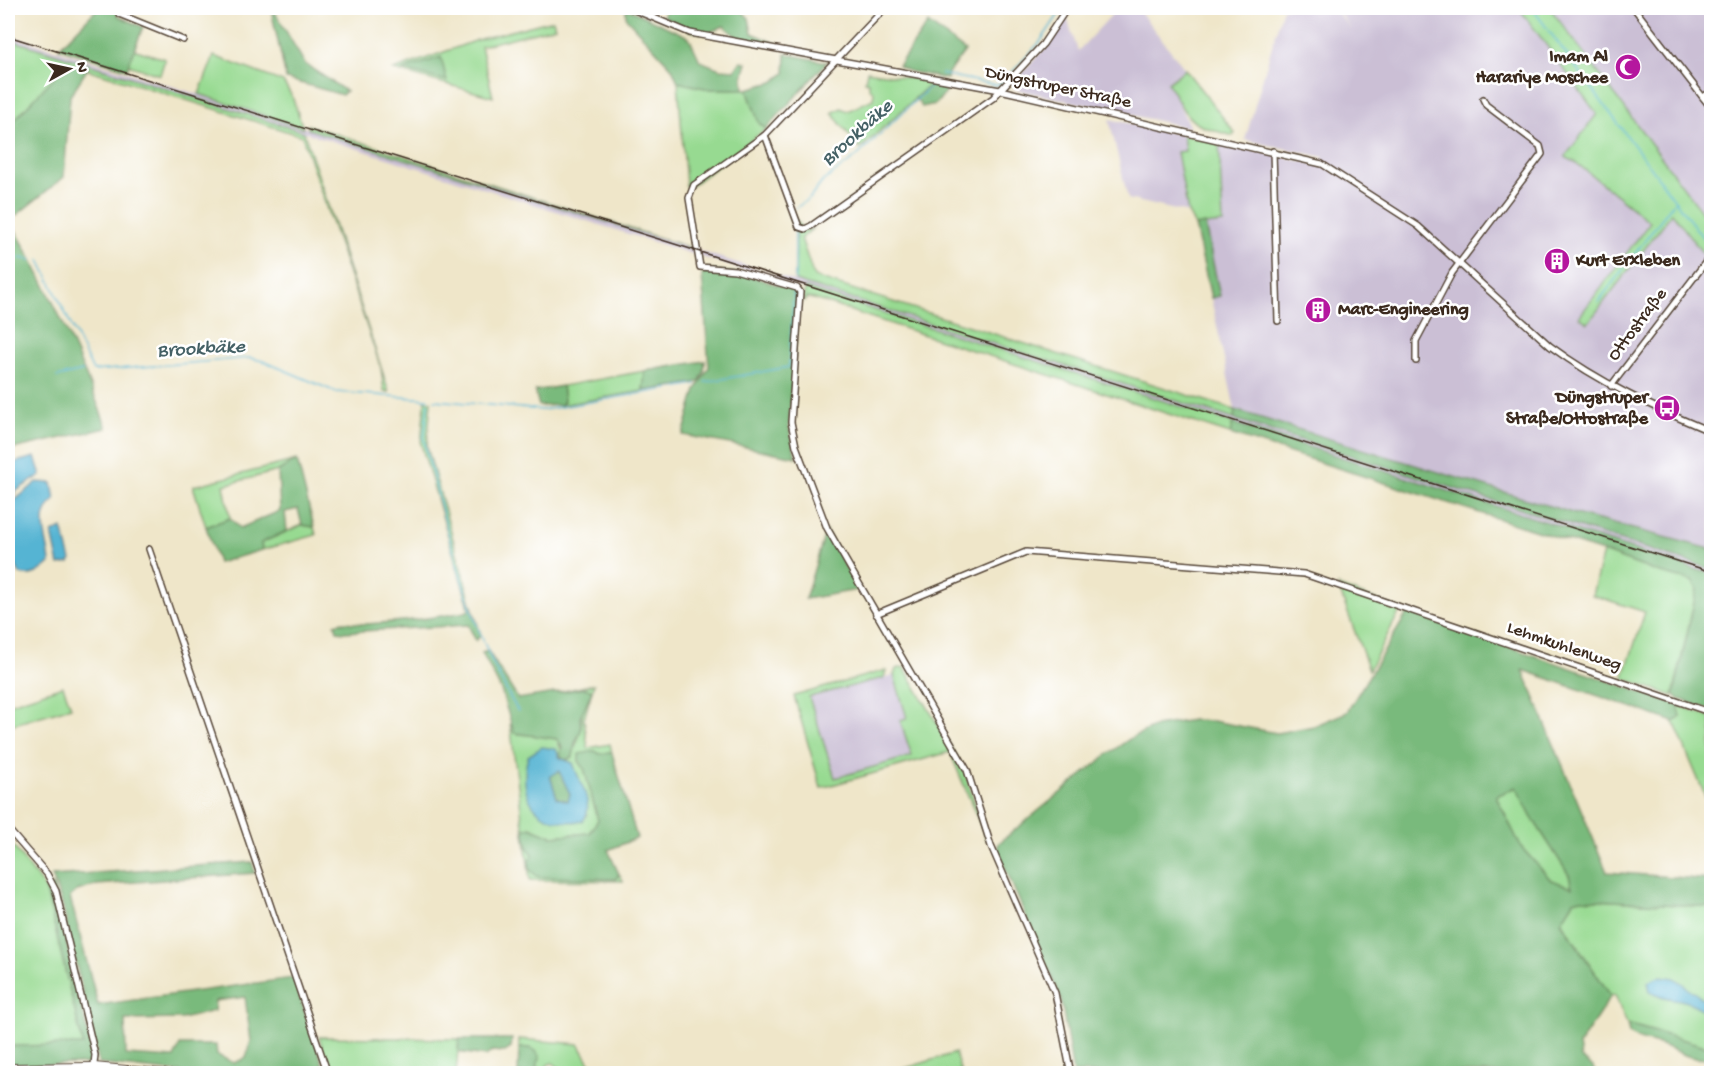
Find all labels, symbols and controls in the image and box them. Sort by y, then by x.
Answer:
north arrow [39,39,99,99]
place label: Imam Al Harariye Moschee [1476,47,1609,89]
mosque icon: Imam Al Harariye Moschee [1613,52,1643,82]
text: N [70,61,91,74]
street label: Düngstruper Straße [982,62,1134,114]
water label: Brookbäke [818,96,899,172]
building icon: Kurt Erxleben [1542,246,1572,276]
place label: Kurt Erxleben [1575,251,1680,272]
street label: Ottostraße [1604,284,1673,365]
building icon: Marc-Engineering [1303,295,1333,325]
place label: Marc-Engineering [1338,300,1469,321]
water label: Brookbäke [157,336,246,364]
place label: Düngstruper Straße/Ottostraße [1506,388,1651,430]
bus stop icon: Düngstruper Straße/Ottostraße [1652,393,1682,423]
street label: Lehmkuhlenweg [1504,618,1624,676]

